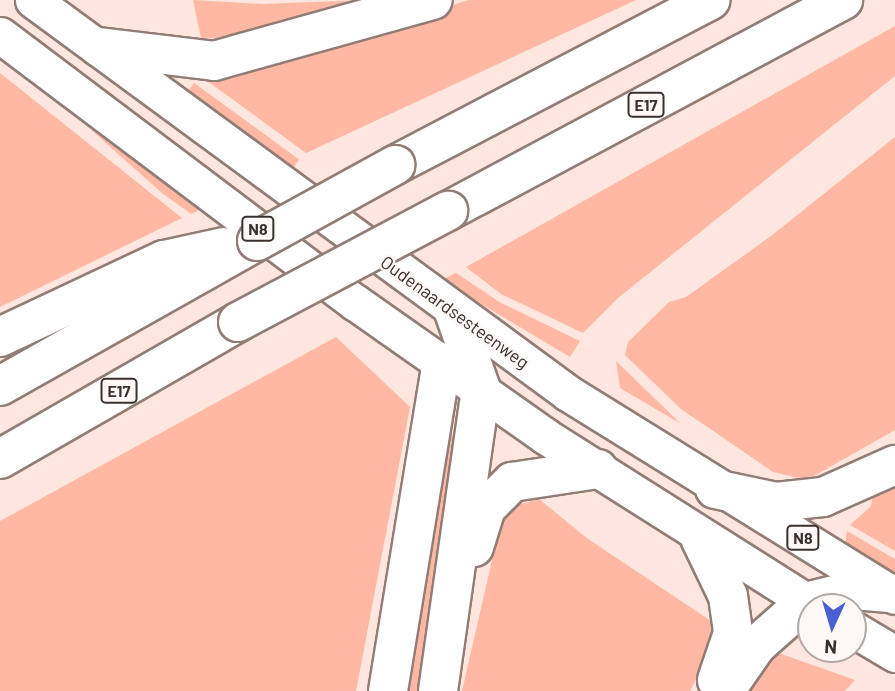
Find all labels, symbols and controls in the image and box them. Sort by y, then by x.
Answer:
road number: E17 [627,92,665,118]
road number: N8 [240,216,276,242]
street label: Oudenaardsesteenweg [377,251,533,373]
road number: E17 [100,378,138,404]
road number: N8 [786,526,820,551]
north arrow [797,593,867,663]
text: N [824,636,838,659]

